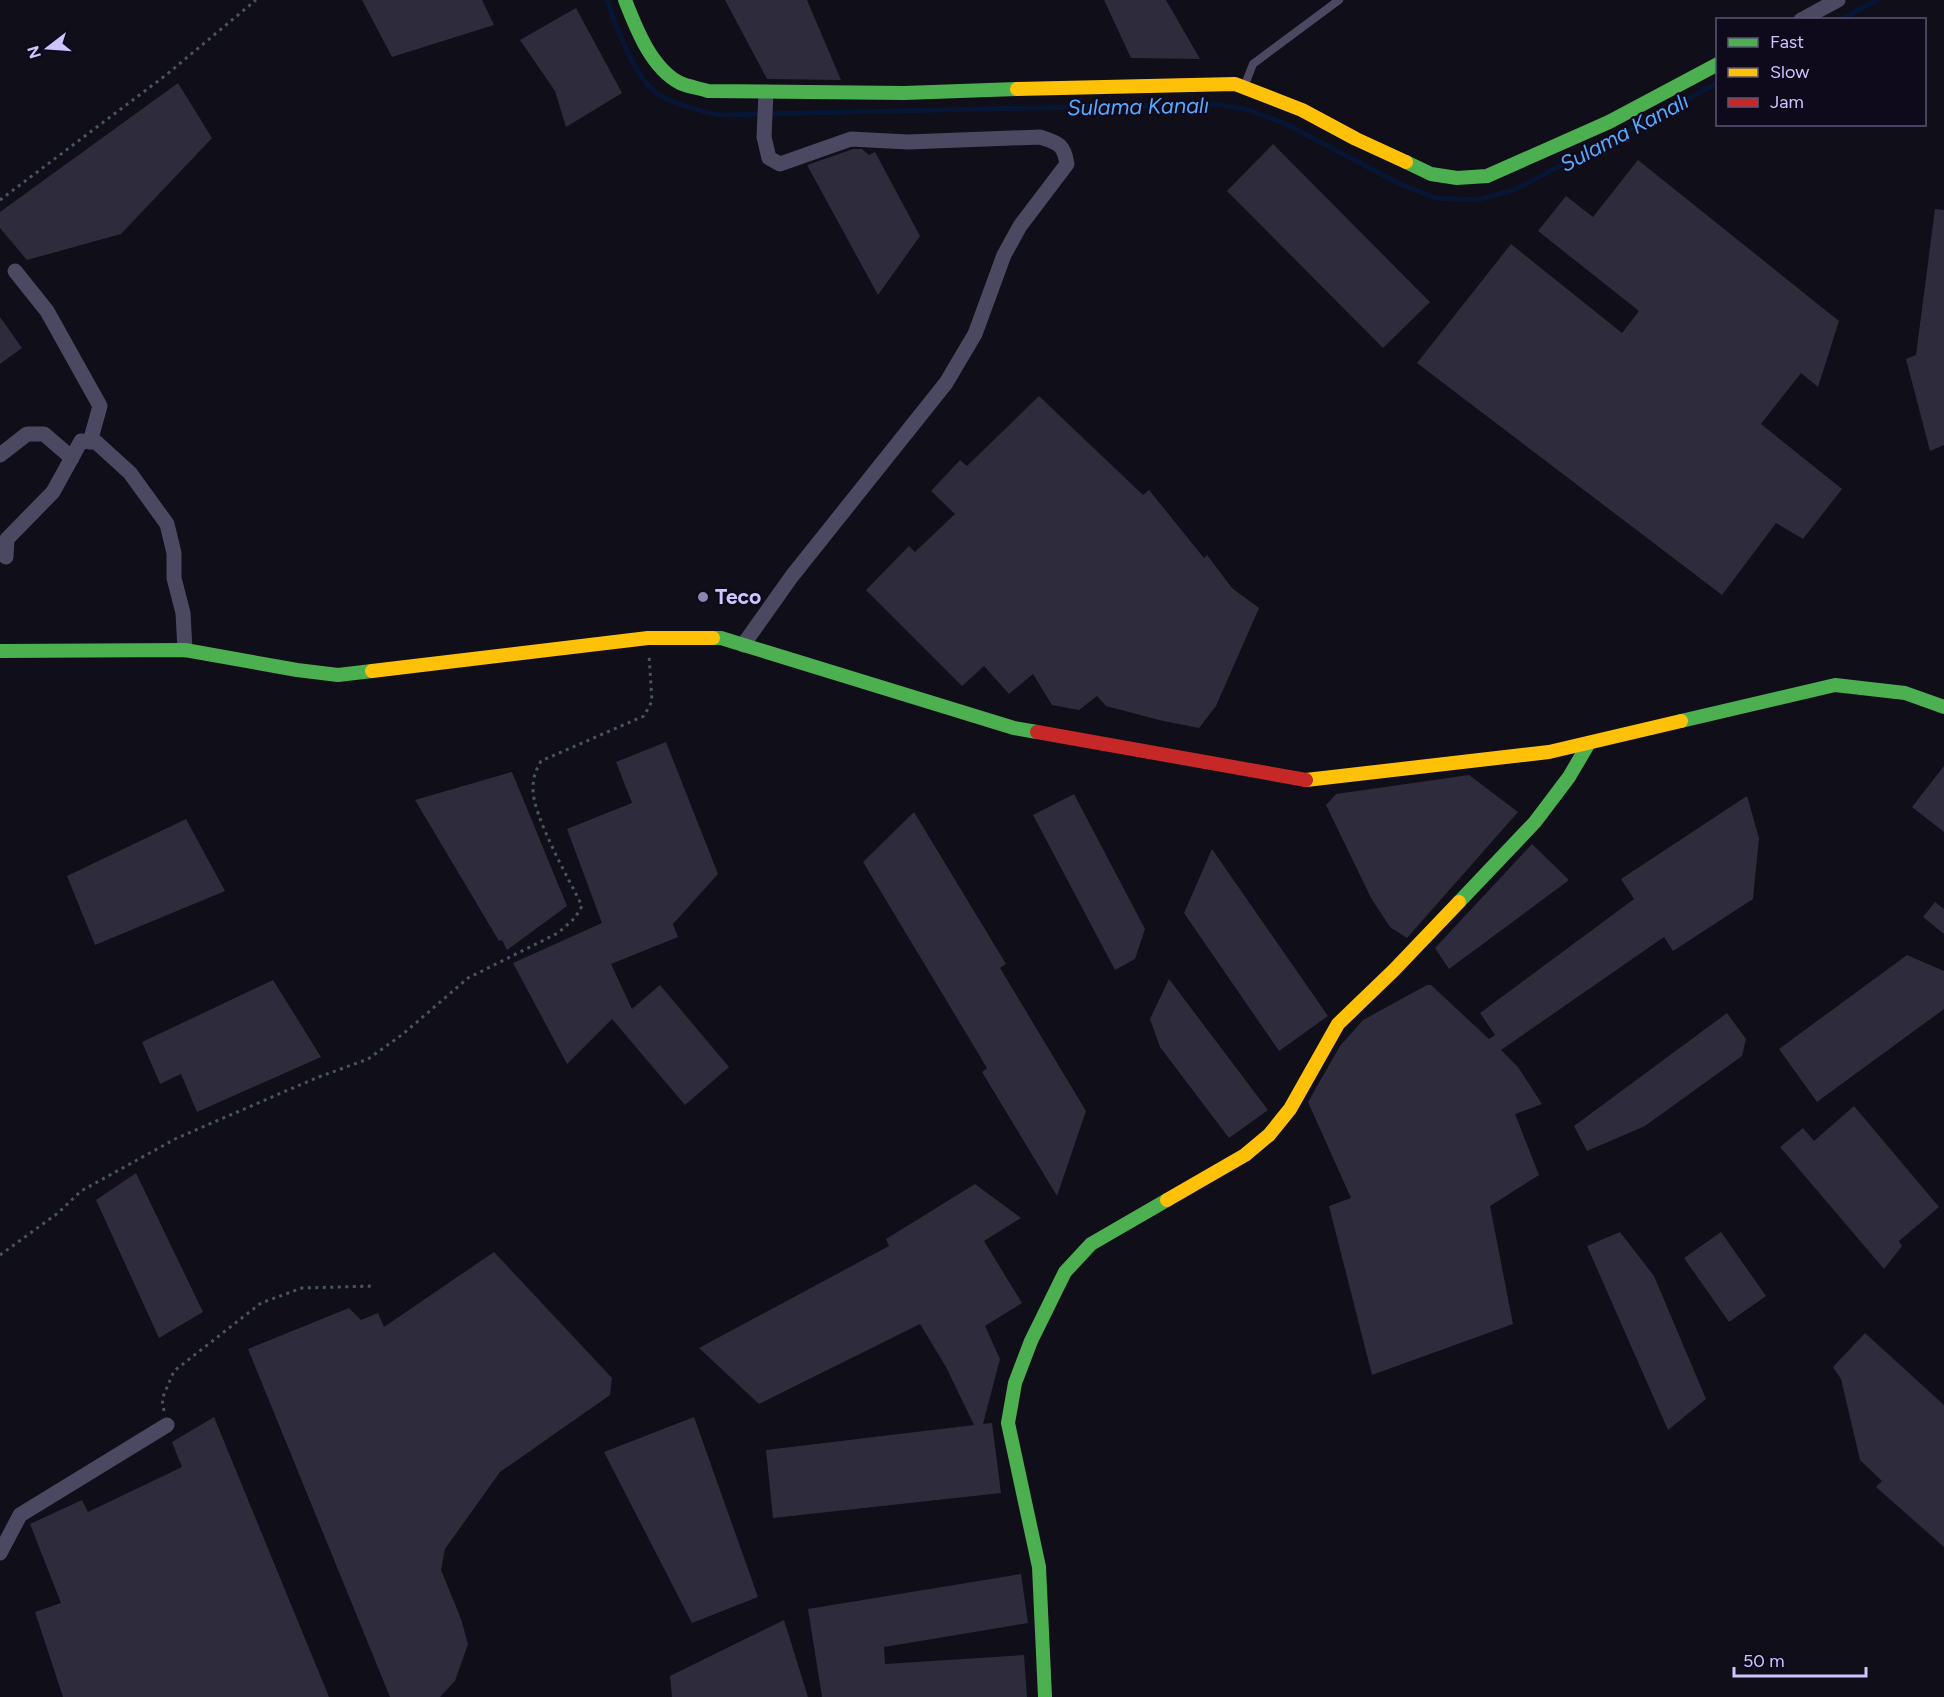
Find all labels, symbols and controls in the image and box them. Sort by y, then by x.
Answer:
north arrow [18,18,78,78]
legend [1716,18,1926,126]
text: Fast [1770,31,1804,53]
text: N [23,44,45,61]
text: Slow [1770,61,1809,83]
water label: Sulama Kanalı [1555,87,1693,178]
text: Jam [1770,91,1804,113]
water label: Sulama Kanalı [1067,92,1209,121]
place label: Teco [715,584,761,609]
marker: Teco [696,590,710,604]
scale bar [1734,1640,1866,1678]
text: 50 m [1743,1650,1785,1672]

